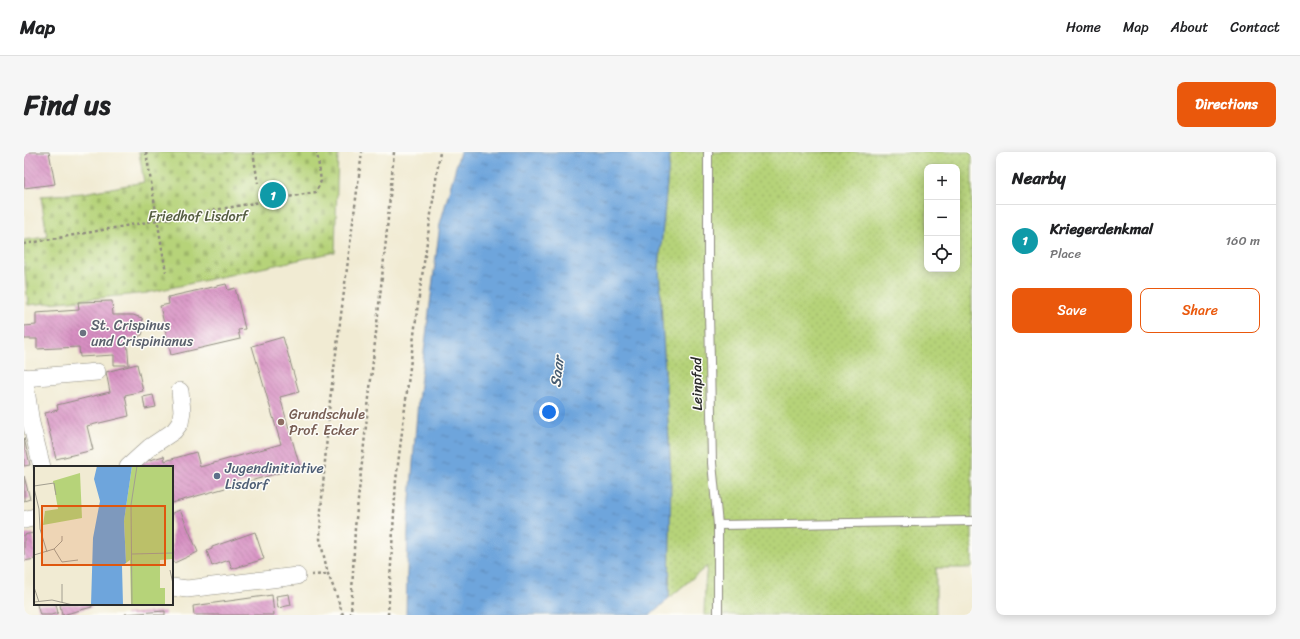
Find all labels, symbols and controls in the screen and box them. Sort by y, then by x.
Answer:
text: Map [20,11,55,44]
text: Home [1066,15,1101,40]
text: Map [1123,15,1149,40]
text: About [1171,15,1208,40]
text: Contact [1230,15,1280,40]
text: Find us [24,80,111,129]
button: Directions [1177,82,1276,127]
text: Nearby [1012,163,1066,193]
map controls [924,164,960,272]
button: + [924,164,960,200]
pin: 1 [260,180,286,210]
button: − [924,200,960,236]
park label: Friedhof Lisdorf [149,204,249,229]
text: Kriegerdenkmal [1050,216,1153,242]
text: 1 [1022,229,1028,252]
text: 160 m [1225,229,1260,252]
button: locate [924,236,960,272]
text: Place [1050,242,1081,265]
button: Save [1012,288,1132,333]
button: Share [1140,288,1260,333]
place label: St. Crispinus und Crispinianus [91,313,194,354]
marker: St. Crispinus und Crispinianus [78,328,88,338]
water label: Saar [542,353,572,389]
street label: Leinpfad [684,356,710,411]
place label: Grundschule Prof. Ecker [289,402,365,443]
your location [539,402,559,422]
marker: Grundschule Prof. Ecker [276,417,286,427]
place label: Jugendinitiative Lisdorf [224,456,324,497]
inset map [34,466,173,605]
marker: Jugendinitiative Lisdorf [212,471,222,481]

